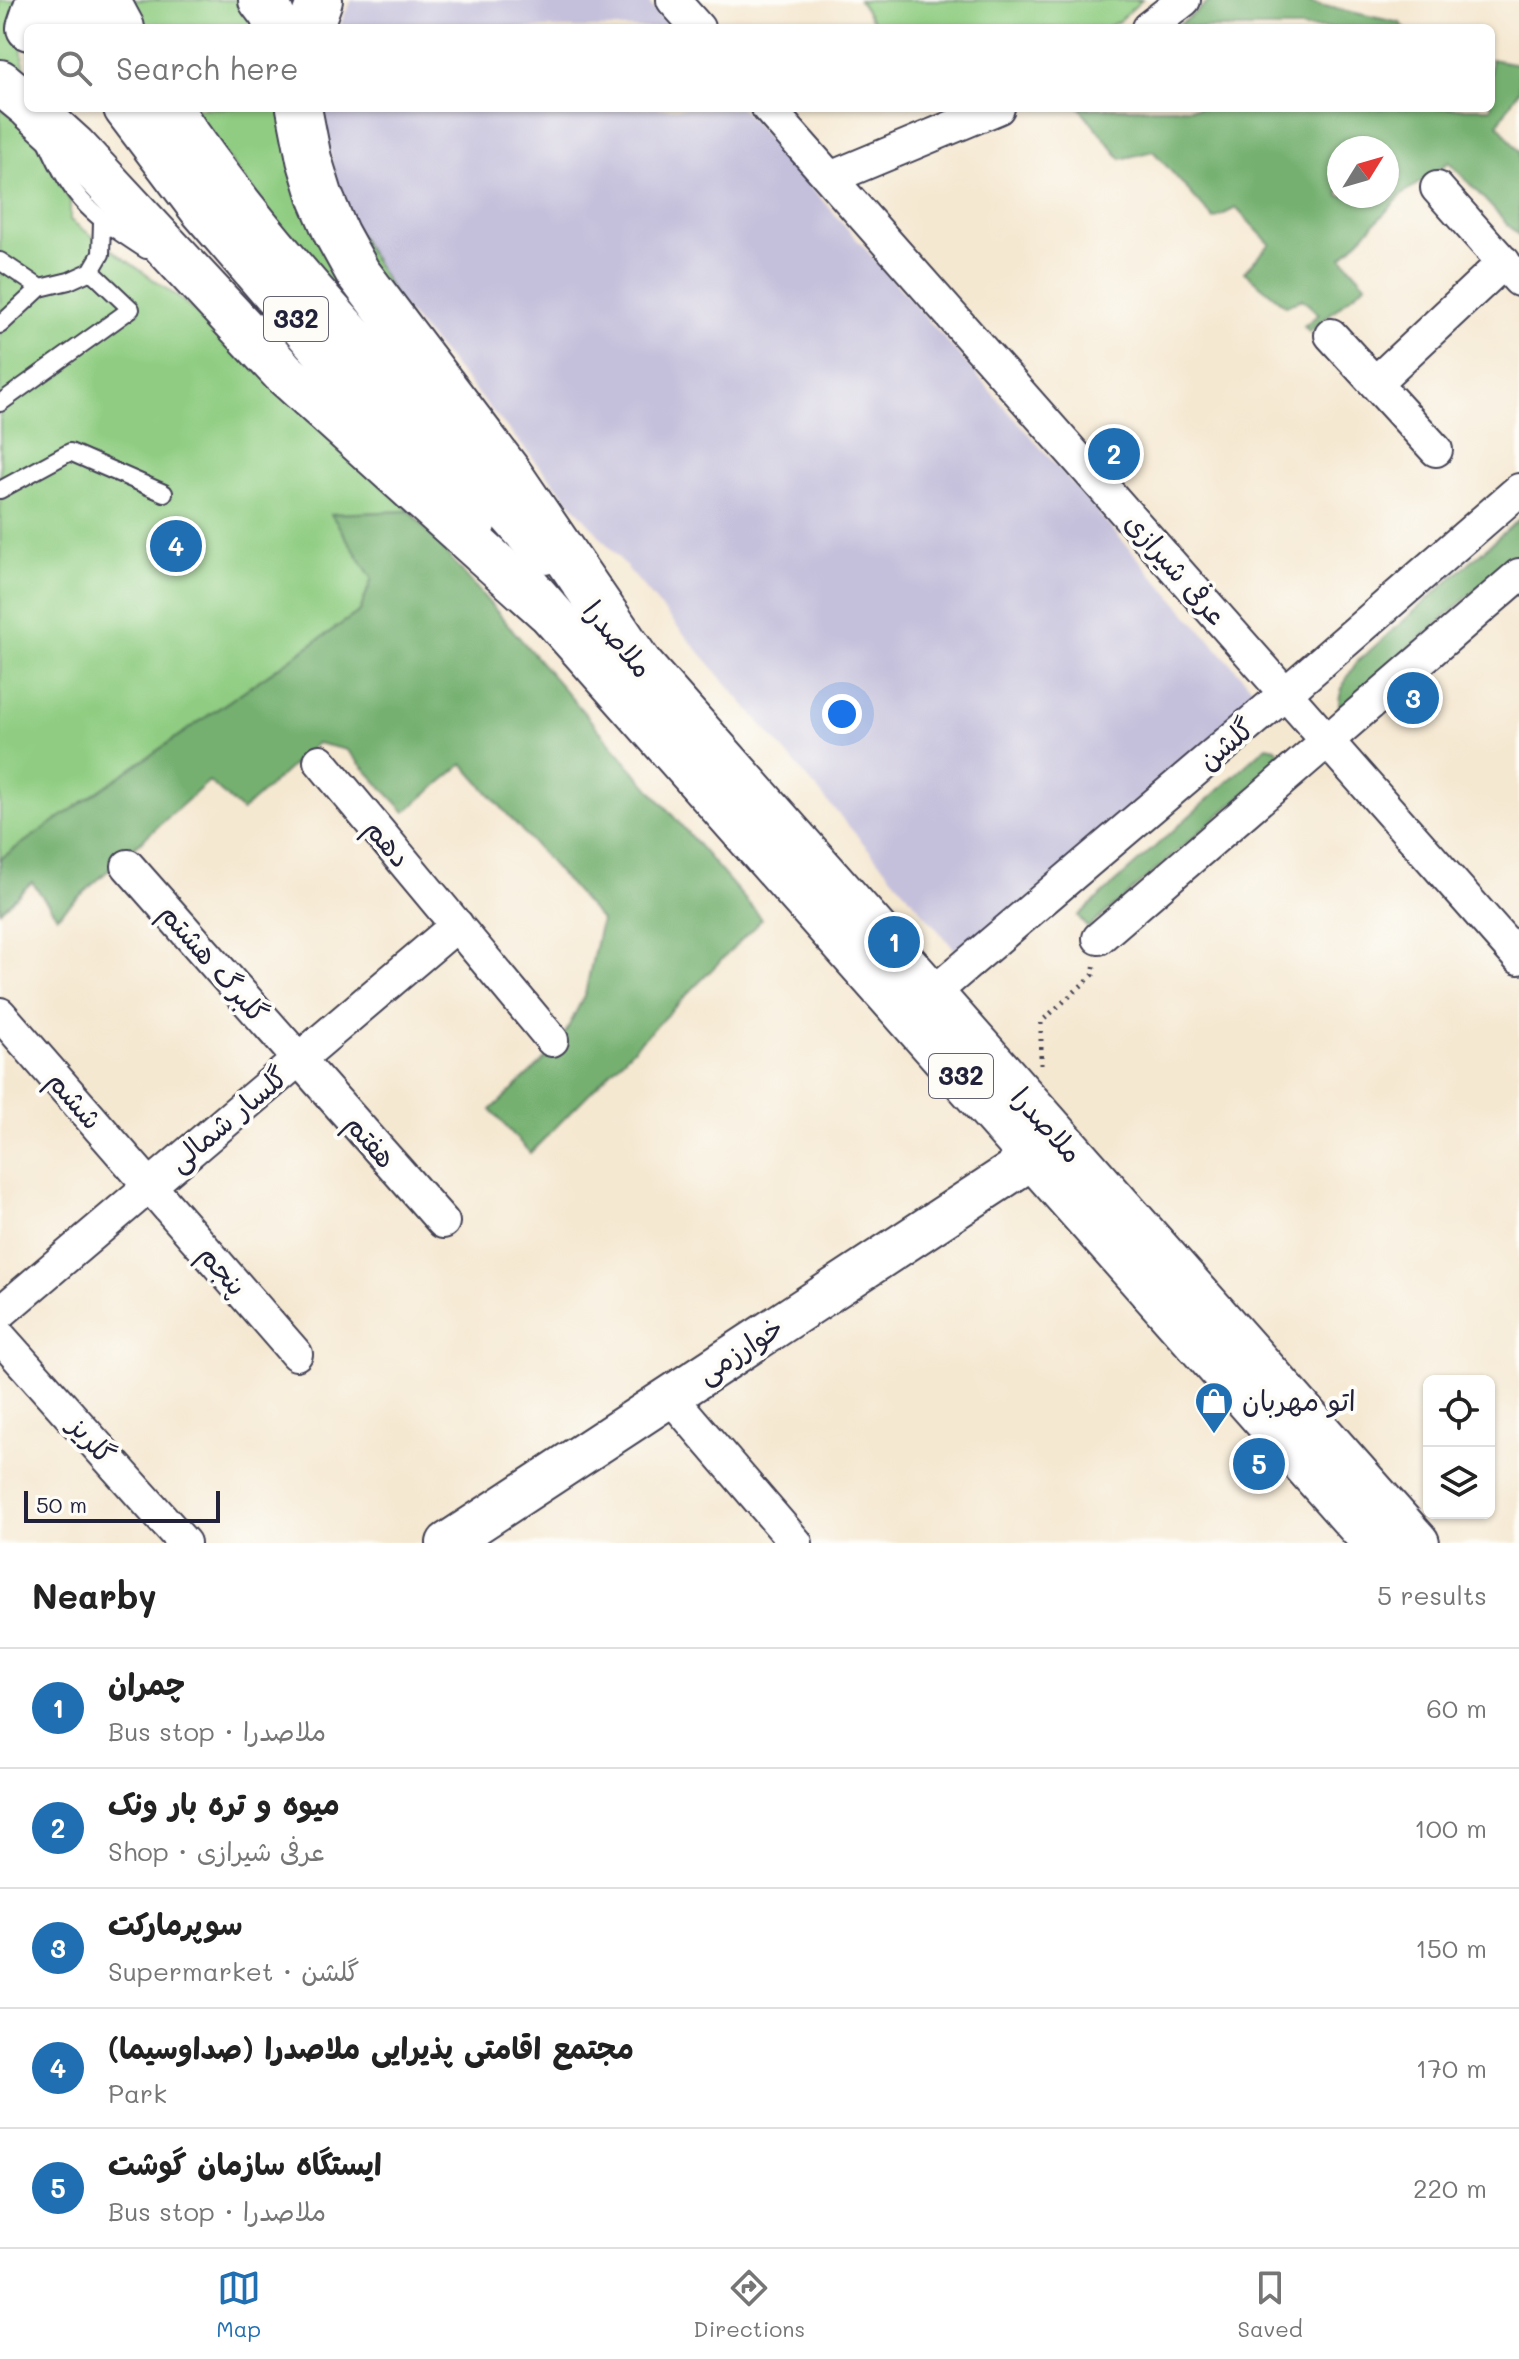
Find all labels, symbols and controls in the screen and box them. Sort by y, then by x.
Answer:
search box [24,24,1495,112]
icon: search [52,46,96,90]
text: Search here [116,48,299,88]
north arrow [1327,136,1399,208]
road number: 332 [264,297,328,341]
pin: 2 [1088,424,1140,484]
street label: عرفی شیرازی [1118,504,1236,632]
pin: 4 [150,516,202,576]
street label: ملاصدرا [576,592,661,684]
pin: 3 [1387,668,1439,728]
your location [822,694,862,734]
street label: گلشن [1190,709,1261,777]
street label: دهم [354,811,420,877]
street label: گلبرگ هشتم [149,895,277,1033]
pin: 1 [868,912,920,972]
road number: 332 [929,1054,993,1098]
street label: گلسار شمالی [160,1058,295,1179]
street label: ششم [37,1063,111,1139]
street label: ملاصدرا [1004,1079,1091,1170]
street label: هفتم [335,1106,405,1178]
street label: پنجم [188,1236,256,1306]
street label: خوارزمی [689,1308,790,1391]
map controls [1423,1375,1495,1519]
button: locate [1423,1375,1495,1447]
shop icon: اتو مهربان [1193,1380,1235,1435]
place label: اتو مهربان [1242,1382,1356,1419]
street label: گلریز [60,1406,124,1471]
pin: 5 [1233,1434,1285,1494]
button: layers [1423,1447,1495,1519]
scale bar [24,1487,220,1523]
text: 50 m [36,1490,87,1519]
text: Nearby [32,1573,157,1618]
text: 5 results [1377,1578,1487,1612]
text: چمران [108,1663,185,1703]
text: 1 [52,1691,64,1725]
text: 60 m [1426,1691,1487,1725]
text: Bus stop · ملاصدرا [108,1714,326,1748]
text: میوه و تره بار ونک [108,1783,340,1823]
text: 2 [51,1811,65,1845]
text: 100 m [1414,1811,1487,1845]
text: Shop · عرفی شیرازی [108,1834,325,1868]
text: سوپرمارکت [108,1903,243,1943]
text: 3 [50,1931,66,1965]
text: 150 m [1415,1931,1487,1965]
text: Supermarket · گلشن [108,1954,359,1988]
text: مجتمع اقامتی پذیرایی ملاصدرا (صداوسیما) [108,2027,634,2067]
text: 4 [50,2051,66,2085]
text: 170 m [1416,2051,1487,2085]
text: Park [108,2076,167,2110]
text: ایستگاه سازمان گوشت [108,2143,382,2183]
text: 5 [50,2171,66,2205]
text: 220 m [1413,2171,1487,2205]
text: Bus stop · ملاصدرا [108,2194,326,2228]
tab: Map [216,2266,261,2343]
tab: Directions [693,2266,805,2343]
tab: Saved [1238,2266,1303,2343]

